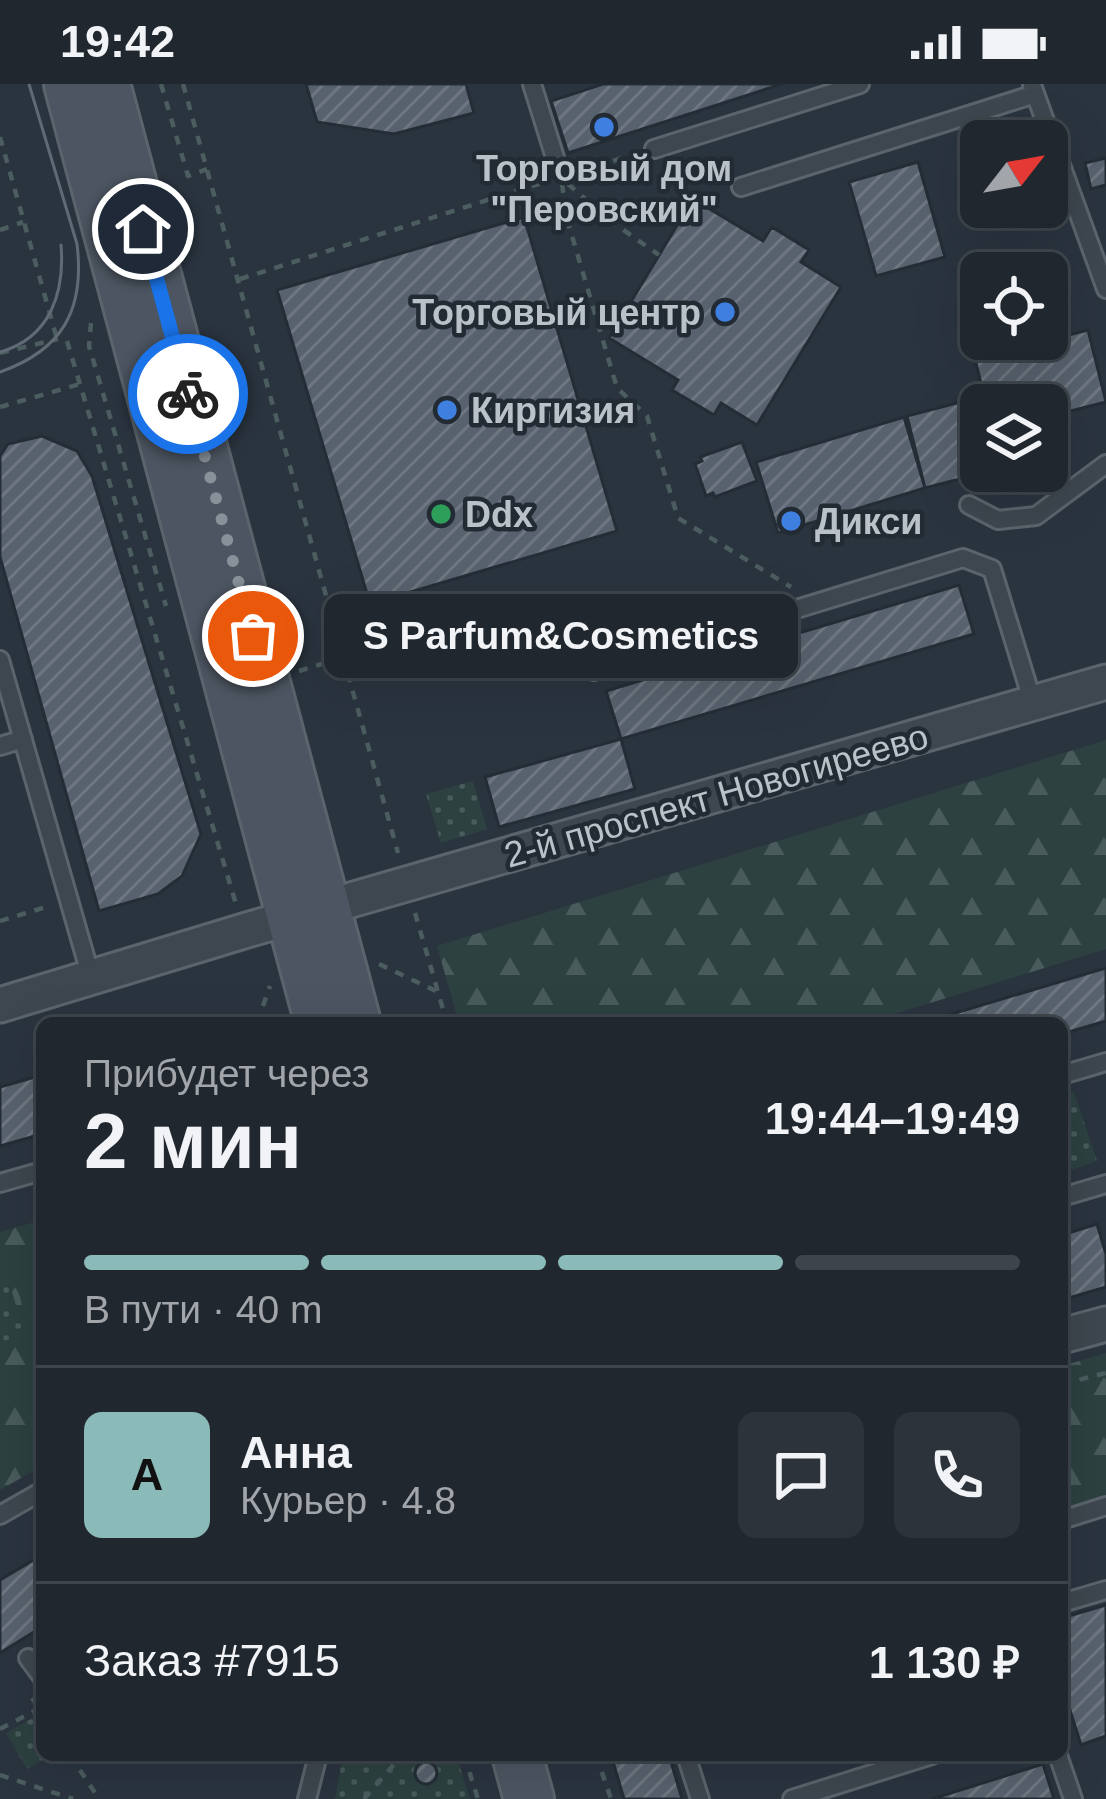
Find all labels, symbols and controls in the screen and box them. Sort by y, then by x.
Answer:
text: 19:42 [60,16,175,67]
marker: Торговый дом "Перовский" [591,114,617,140]
north arrow [960,120,1068,228]
map controls [960,120,1068,492]
place label: Торговый дом "Перовский" [476,148,732,230]
pin [92,178,194,280]
icon: home [110,196,176,262]
button: locate [960,252,1068,360]
place label: Торговый центр [412,292,701,333]
marker: Торговый центр [712,299,738,325]
courier [128,334,248,454]
icon: bike [155,361,221,427]
button: layers [960,384,1068,492]
place label: Киргизия [471,390,635,431]
marker: Киргизия [434,397,460,423]
place label: Ddx [465,494,533,535]
marker: Ddx [428,501,454,527]
place label: Дикси [815,501,922,542]
marker: Дикси [778,508,804,534]
pin [202,585,304,687]
callout: S Parfum&Cosmetics [325,594,799,678]
icon: bag [220,603,286,669]
text: S Parfum&Cosmetics [363,614,759,657]
street label: 2-й проспект Новогиреево [500,715,933,876]
text: Прибудет через [84,1052,369,1095]
text: 19:44–19:49 [765,1093,1020,1144]
text: 2 мин [84,1097,302,1185]
text: В пути · 40 m [84,1288,322,1331]
button: chat [738,1412,864,1538]
button: phone [894,1412,1020,1538]
text: Анна [240,1427,352,1478]
text: А [131,1449,163,1500]
text: Курьер · 4.8 [240,1479,456,1522]
text: Заказ #7915 [84,1635,340,1686]
text: 1 130 ₽ [869,1637,1020,1688]

